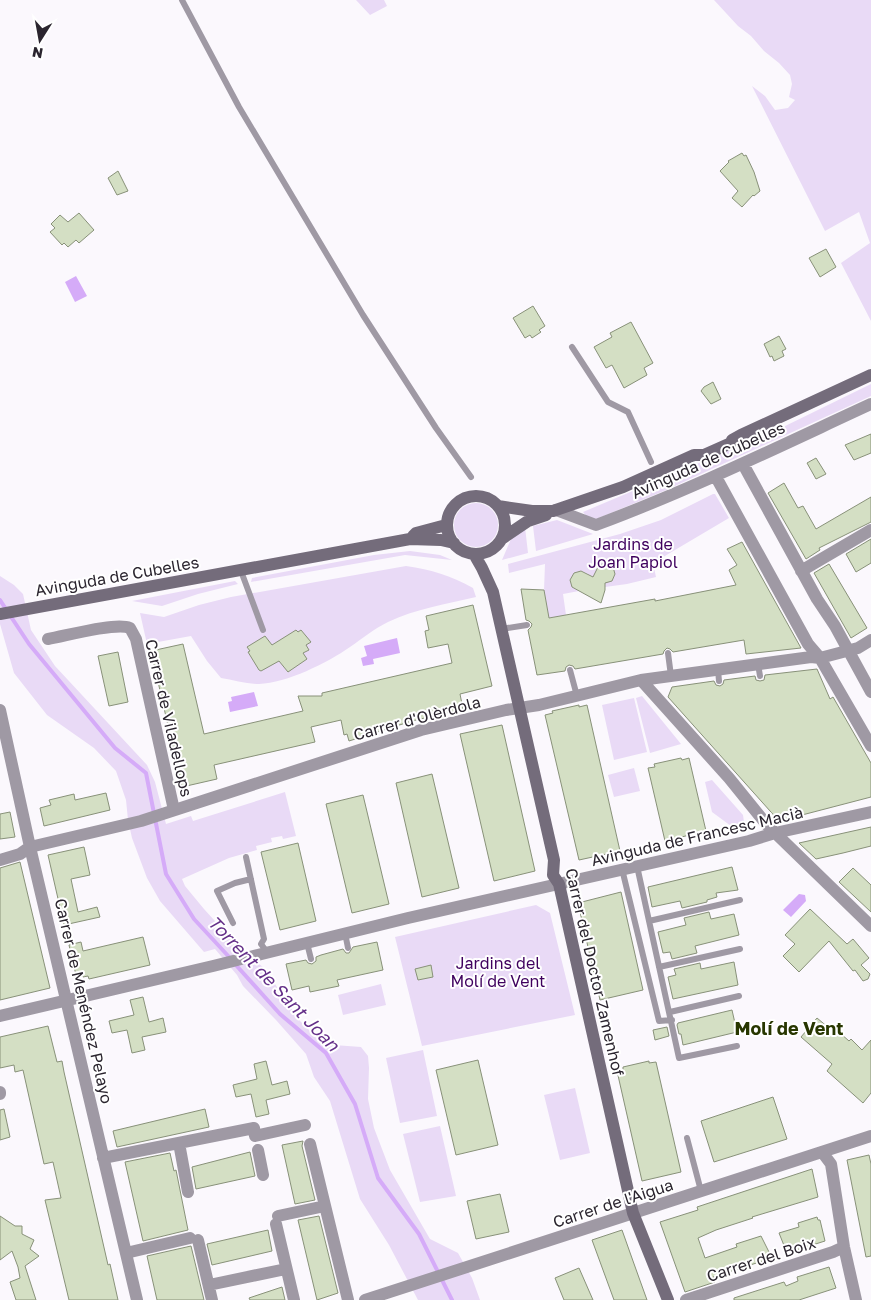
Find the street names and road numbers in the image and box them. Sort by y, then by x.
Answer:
street label: Avinguda de Cubelles [628,417,788,503]
street label: Avinguda de Cubelles [34,552,200,600]
street label: Carrer de Viladellops [141,637,197,799]
street label: Carrer d'Olèrdola [351,691,483,745]
street label: Avinguda de Francesc Macià [589,802,805,870]
street label: Carrer del Doctor Zamenhof [561,866,629,1078]
street label: Carrer de Menéndez Pelayo [51,897,117,1105]
street label: Carrer de l'Aigua [550,1174,676,1232]
street label: Carrer del Boix [704,1232,818,1286]

